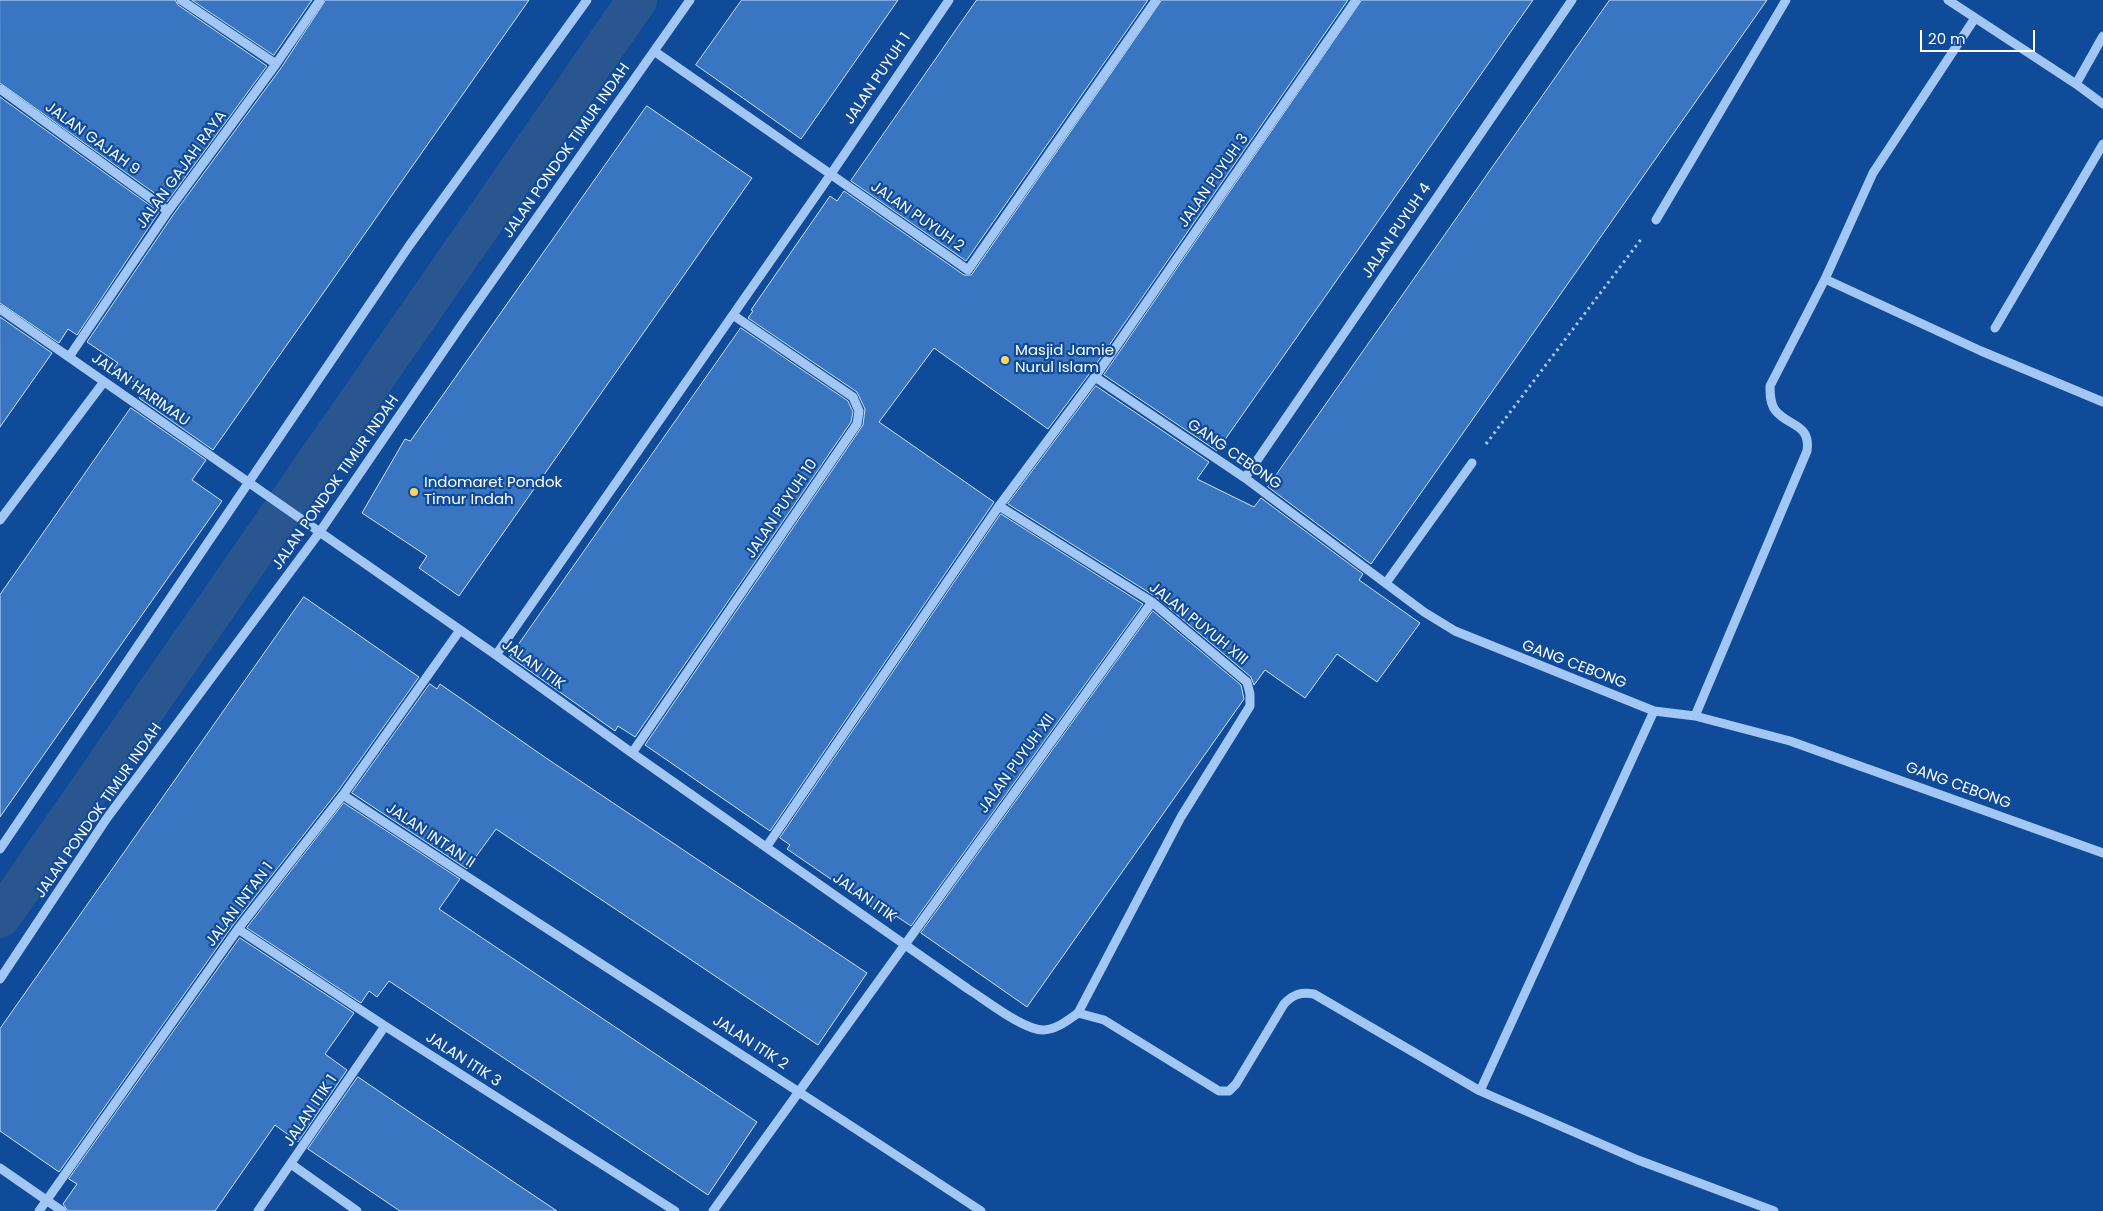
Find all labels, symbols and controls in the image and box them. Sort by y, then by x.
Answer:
scale bar [1923,20,2038,52]
text: 20 m [1928,28,1966,49]
street label: JALAN PUYUH 1 [841,30,915,128]
street label: JALAN PONDOK TIMUR INDAH [500,60,634,242]
street label: JALAN GAJAH 9 [41,99,143,179]
street label: JALAN GAJAH RAYA [133,107,231,233]
street label: JALAN PUYUH 3 [1175,131,1253,231]
street label: JALAN PUYUH 2 [867,178,967,256]
street label: JALAN PUYUH 4 [1359,180,1435,282]
place label: Masjid Jamie Nurul Islam [1015,342,1114,377]
street label: JALAN HARIMAU [87,349,193,431]
marker: Masjid Jamie Nurul Islam [999,354,1011,366]
street label: JALAN PONDOK TIMUR INDAH [269,392,403,574]
street label: GANG CEBONG [1184,416,1284,494]
street label: JALAN PUYUH 10 [742,456,822,562]
place label: Indomaret Pondok Timur Indah [424,474,562,509]
marker: Indomaret Pondok Timur Indah [408,486,420,498]
street label: JALAN PUYUH XIII [1145,579,1251,669]
street label: JALAN ITIK [498,636,568,694]
street label: GANG CEBONG [1519,637,1629,693]
street label: JALAN PUYUH XII [975,711,1059,817]
street label: JALAN PONDOK TIMUR INDAH [32,720,166,902]
street label: GANG CEBONG [1903,759,2013,813]
street label: JALAN INTAN II [382,800,478,872]
street label: JALAN INTAN 1 [202,859,278,951]
street label: JALAN ITIK [829,869,899,927]
street label: JALAN ITIK 2 [709,1012,791,1074]
street label: JALAN ITIK 3 [422,1029,504,1091]
street label: JALAN ITIK 1 [280,1072,342,1150]

